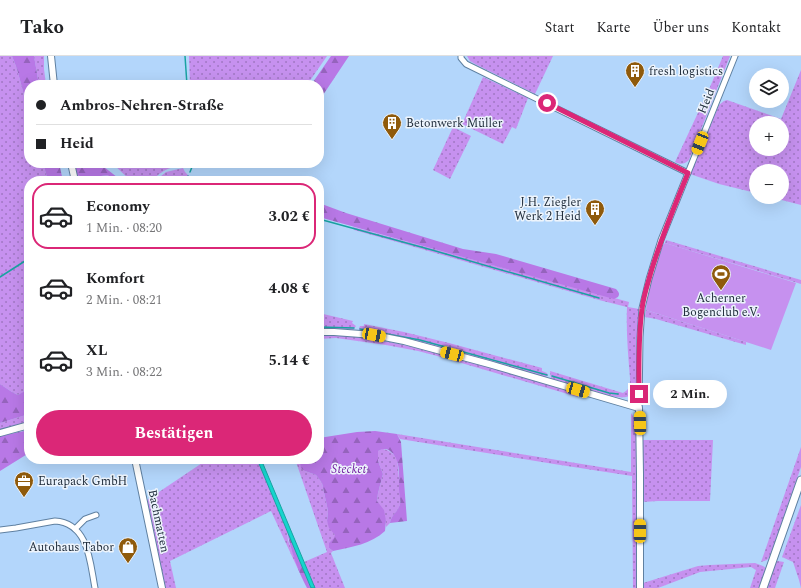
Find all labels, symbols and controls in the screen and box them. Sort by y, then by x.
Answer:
text: Tako [20,13,64,42]
text: Start [545,17,575,38]
text: Karte [597,17,630,38]
text: Über uns [652,17,709,38]
text: Kontakt [731,17,781,38]
building icon: fresh logistics [624,60,646,88]
place label: fresh logistics [649,62,723,81]
map controls [749,68,789,204]
button: layers [749,68,789,108]
street label: Heid [693,85,720,117]
text: Ambros-Nehren-Straße [60,94,224,117]
route start [538,94,556,112]
building icon: Betonwerk Müller [381,112,403,140]
place label: Betonwerk Müller [406,114,503,133]
button: + [749,116,789,156]
car [690,130,710,156]
text: Heid [60,132,94,155]
button: − [749,164,789,204]
place label: J.H. Ziegler Werk 2 Heid [514,193,581,226]
text: Economy [86,195,150,218]
icon: car [38,198,74,234]
building icon: J.H. Ziegler Werk 2 Heid [584,198,606,226]
text: 3.02 € [269,205,310,228]
text: 1 Min. · 08:20 [86,218,162,238]
sports icon: Acherner Bogenclub e.V. [710,263,732,291]
text: Komfort [86,267,145,290]
icon: car [38,270,74,306]
text: 4.08 € [269,277,310,300]
place label: Acherner Bogenclub e.V. [682,289,760,322]
text: 2 Min. · 08:21 [86,290,162,310]
car [361,327,387,343]
text: XL [86,339,107,362]
icon: car [38,342,74,378]
car [439,345,465,363]
text: 5.14 € [269,349,310,372]
text: 3 Min. · 08:22 [86,362,162,382]
callout: 2 Min. [653,380,727,408]
car [565,381,591,399]
text: 2 Min. [670,384,710,404]
route end [630,385,648,403]
button: Bestätigen [36,410,312,456]
car [634,411,646,435]
park label: Stecket [332,460,367,479]
office icon: Eurapack GmbH [13,470,35,498]
place label: Eurapack GmbH [38,472,127,491]
street label: Bachmatten [143,488,174,554]
car [634,519,646,543]
shop icon: Autohaus Tabor [117,536,139,564]
place label: Autohaus Tabor [29,538,114,557]

